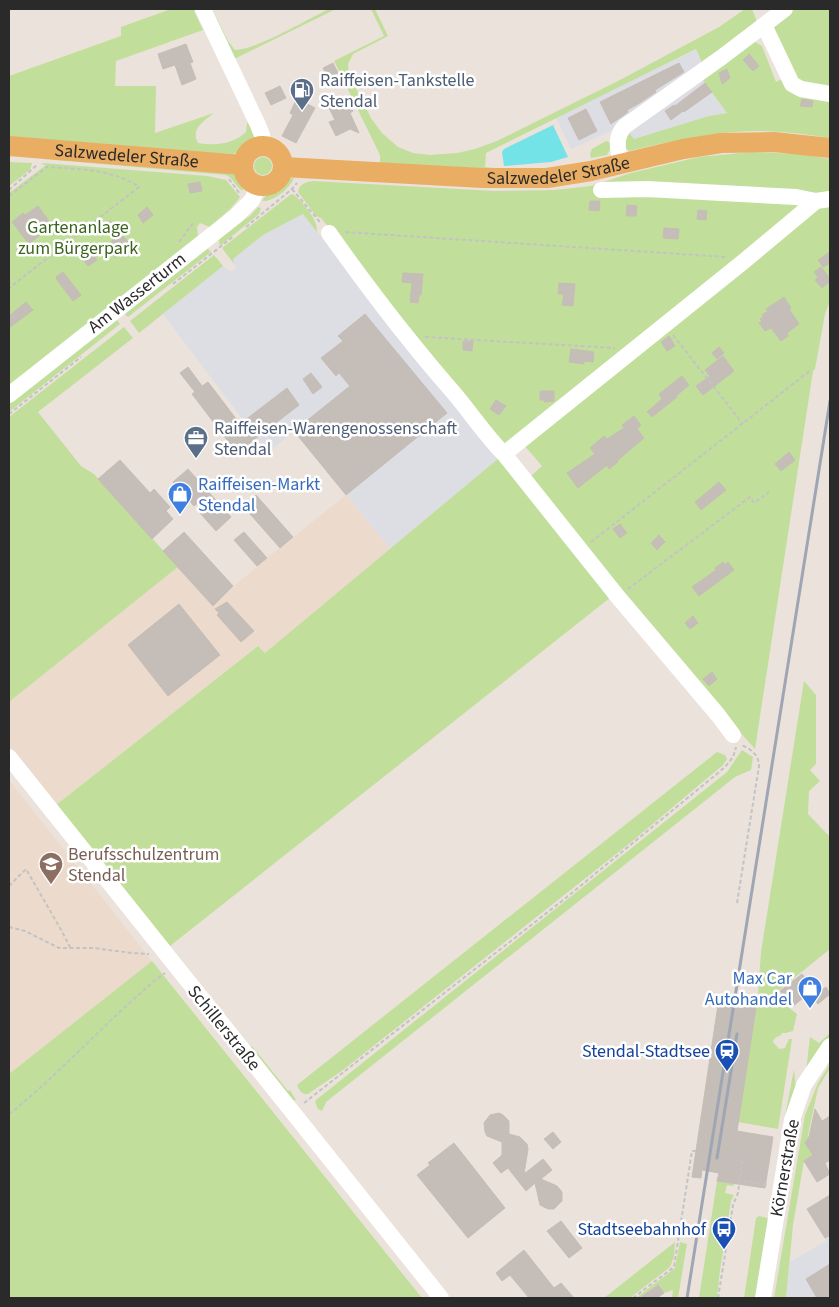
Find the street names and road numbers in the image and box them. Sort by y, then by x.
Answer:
street label: Salzwedeler Straße [54,137,200,174]
street label: Salzwedeler Straße [486,150,632,191]
street label: Am Wasserturm [83,247,191,339]
street label: Schillerstraße [182,980,266,1076]
street label: Körnerstraße [764,1117,806,1219]

